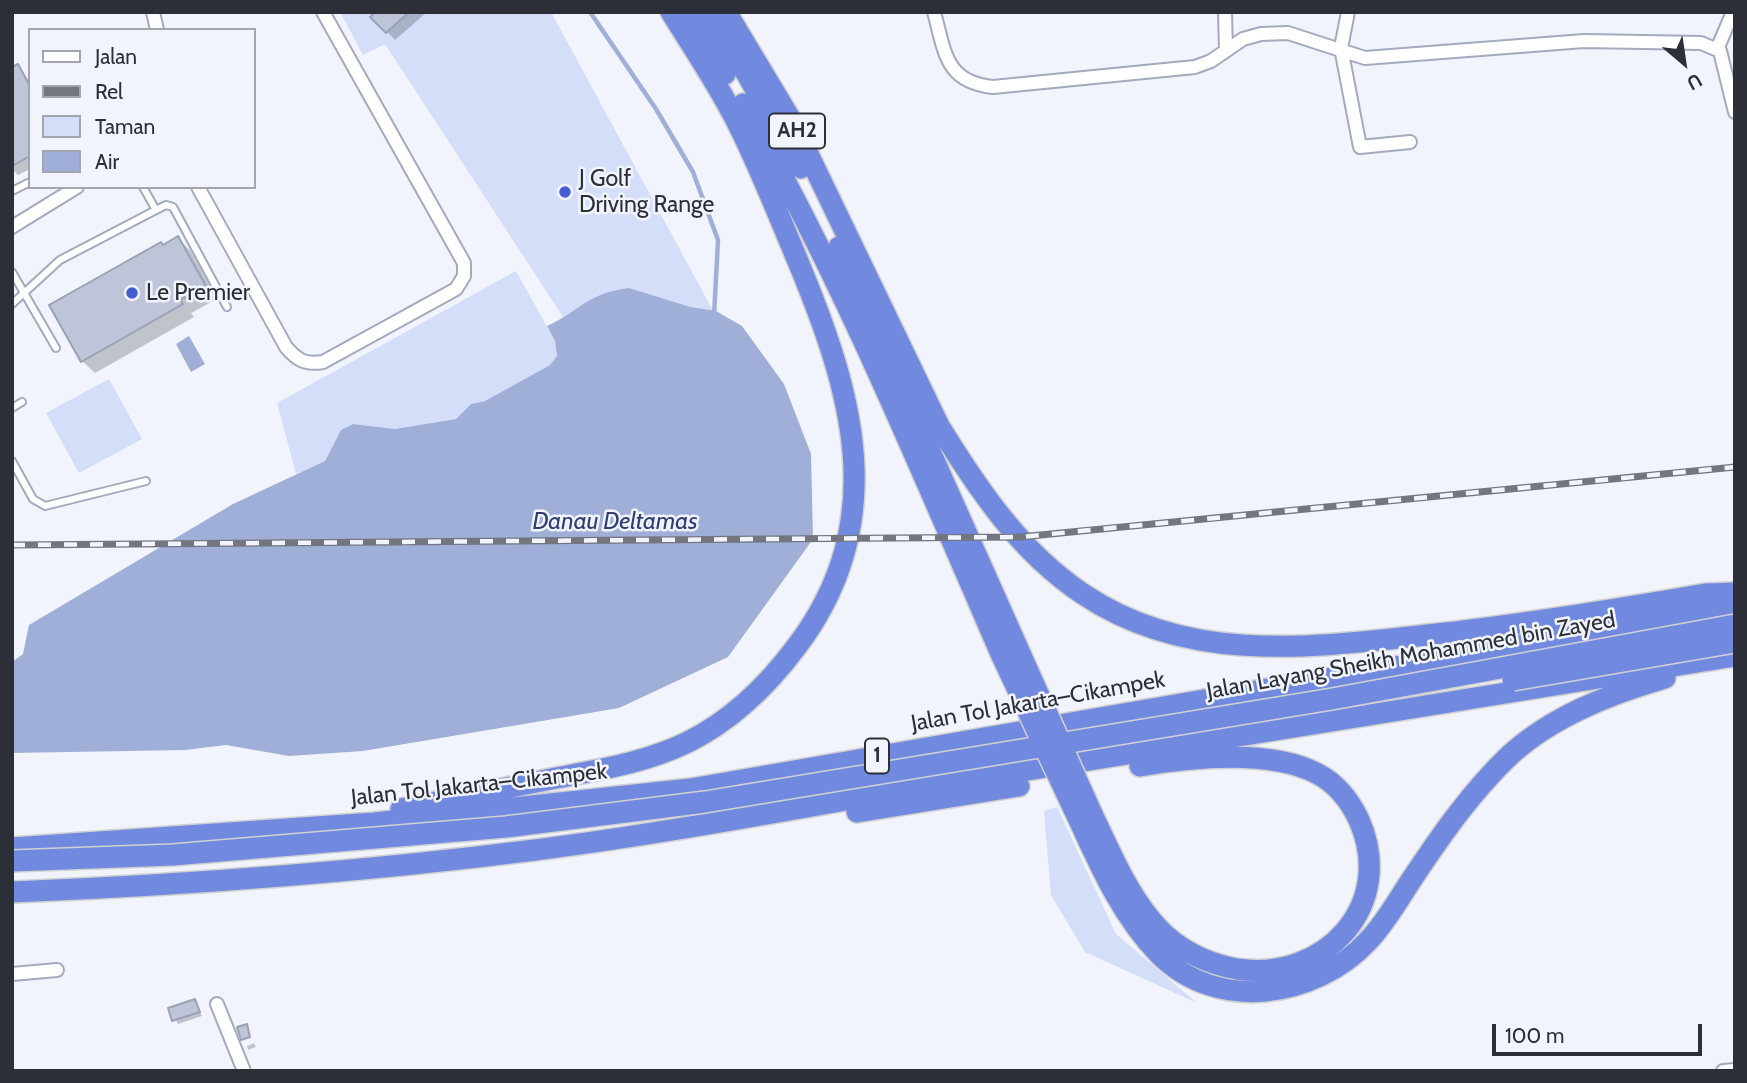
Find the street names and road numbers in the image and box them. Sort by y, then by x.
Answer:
road number: AH2 [769,114,825,148]
street label: Jalan Layang Sheikh Mohammed bin Zayed [1204,606,1618,706]
street label: Jalan Tol Jakarta–Cikampek [909,666,1167,738]
road number: 1 [865,738,889,774]
street label: Jalan Tol Jakarta–Cikampek [350,758,608,812]

